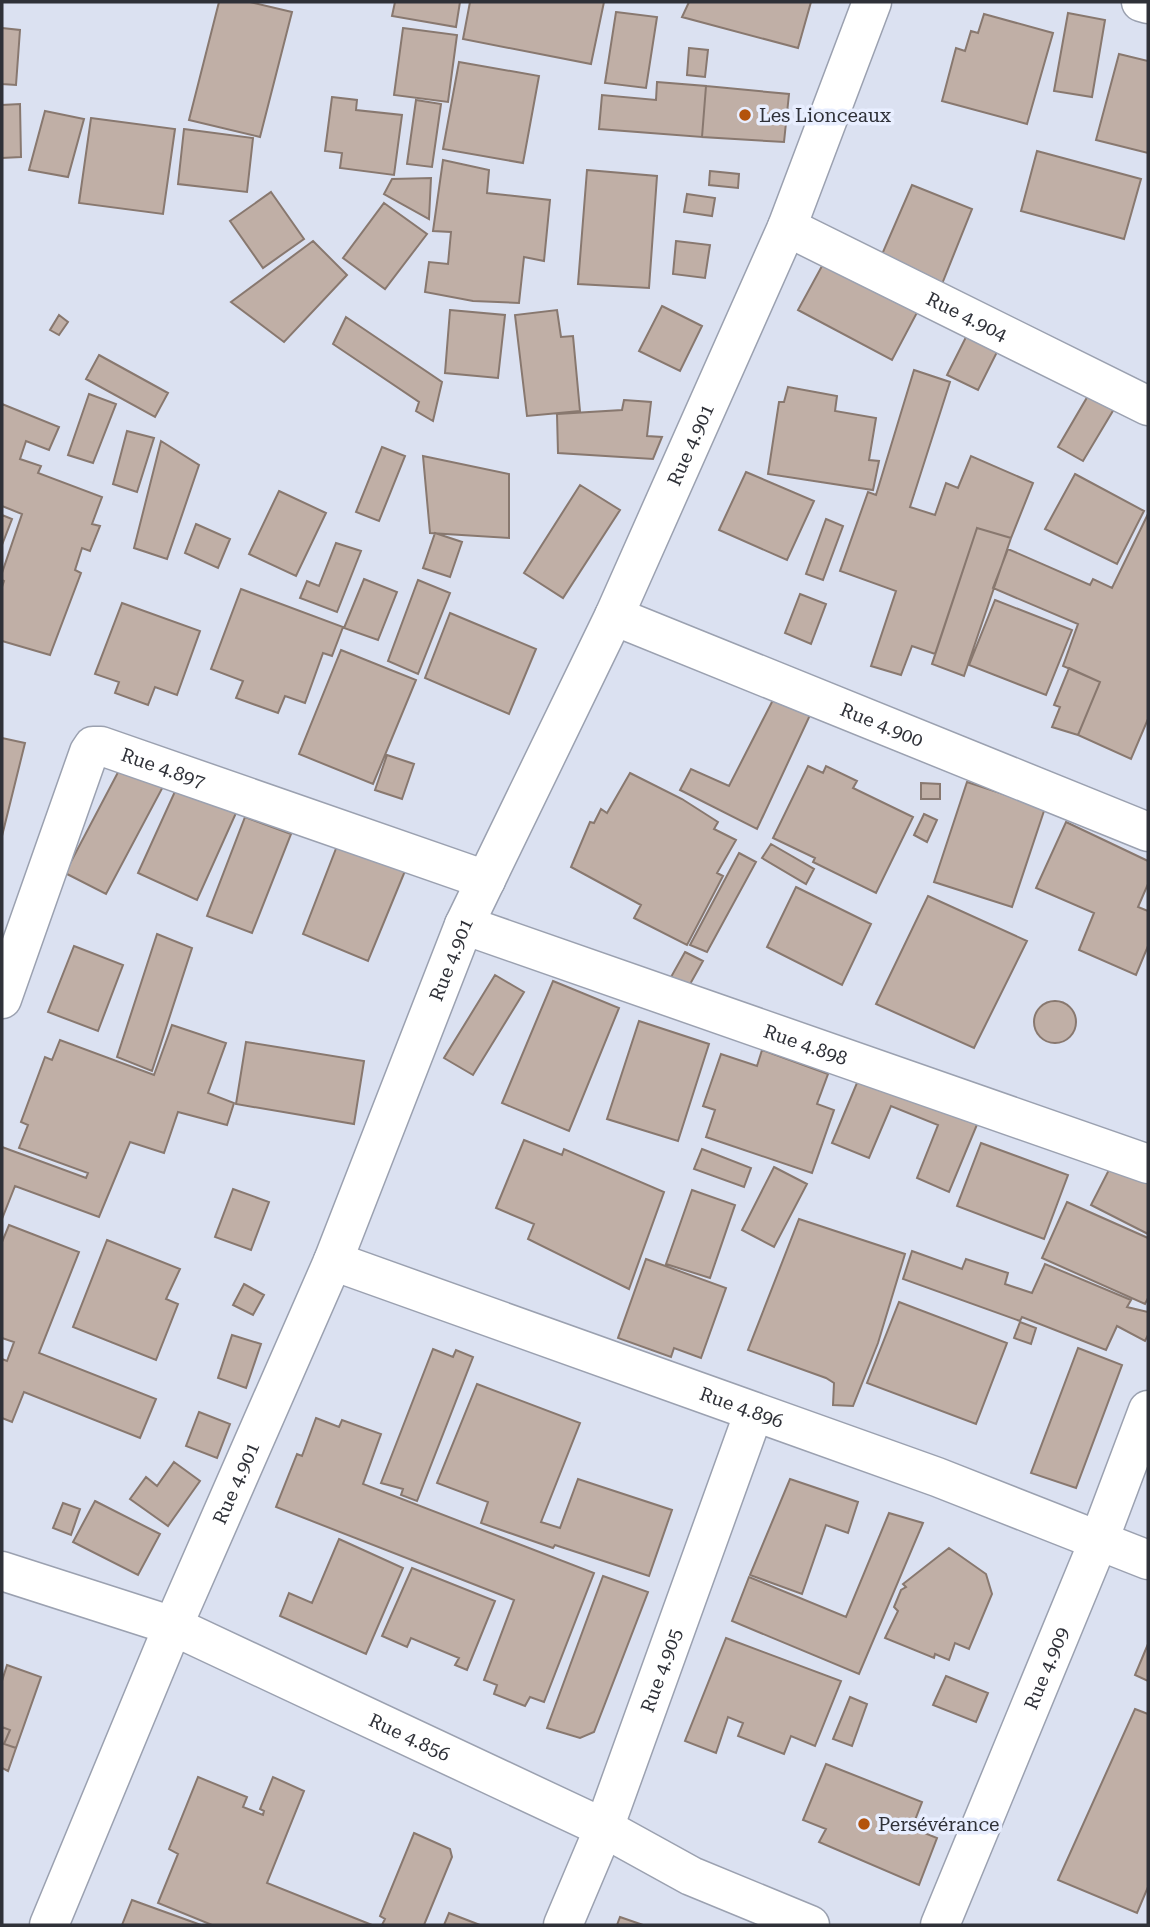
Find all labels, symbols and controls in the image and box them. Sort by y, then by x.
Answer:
place label: Les Lionceaux [759,104,891,127]
marker: Les Lionceaux [737,107,753,123]
street label: Rue 4.904 [923,287,1011,347]
street label: Rue 4.901 [662,400,719,489]
street label: Rue 4.900 [837,698,927,752]
street label: Rue 4.897 [118,743,208,793]
street label: Rue 4.901 [424,914,478,1004]
street label: Rue 4.898 [761,1020,851,1070]
street label: Rue 4.896 [696,1382,787,1433]
street label: Rue 4.901 [208,1438,264,1528]
street label: Rue 4.909 [1019,1623,1074,1713]
street label: Rue 4.905 [636,1625,687,1715]
street label: Rue 4.856 [365,1708,454,1766]
place label: Persévérance [878,1813,1000,1836]
marker: Persévérance [856,1816,872,1832]

